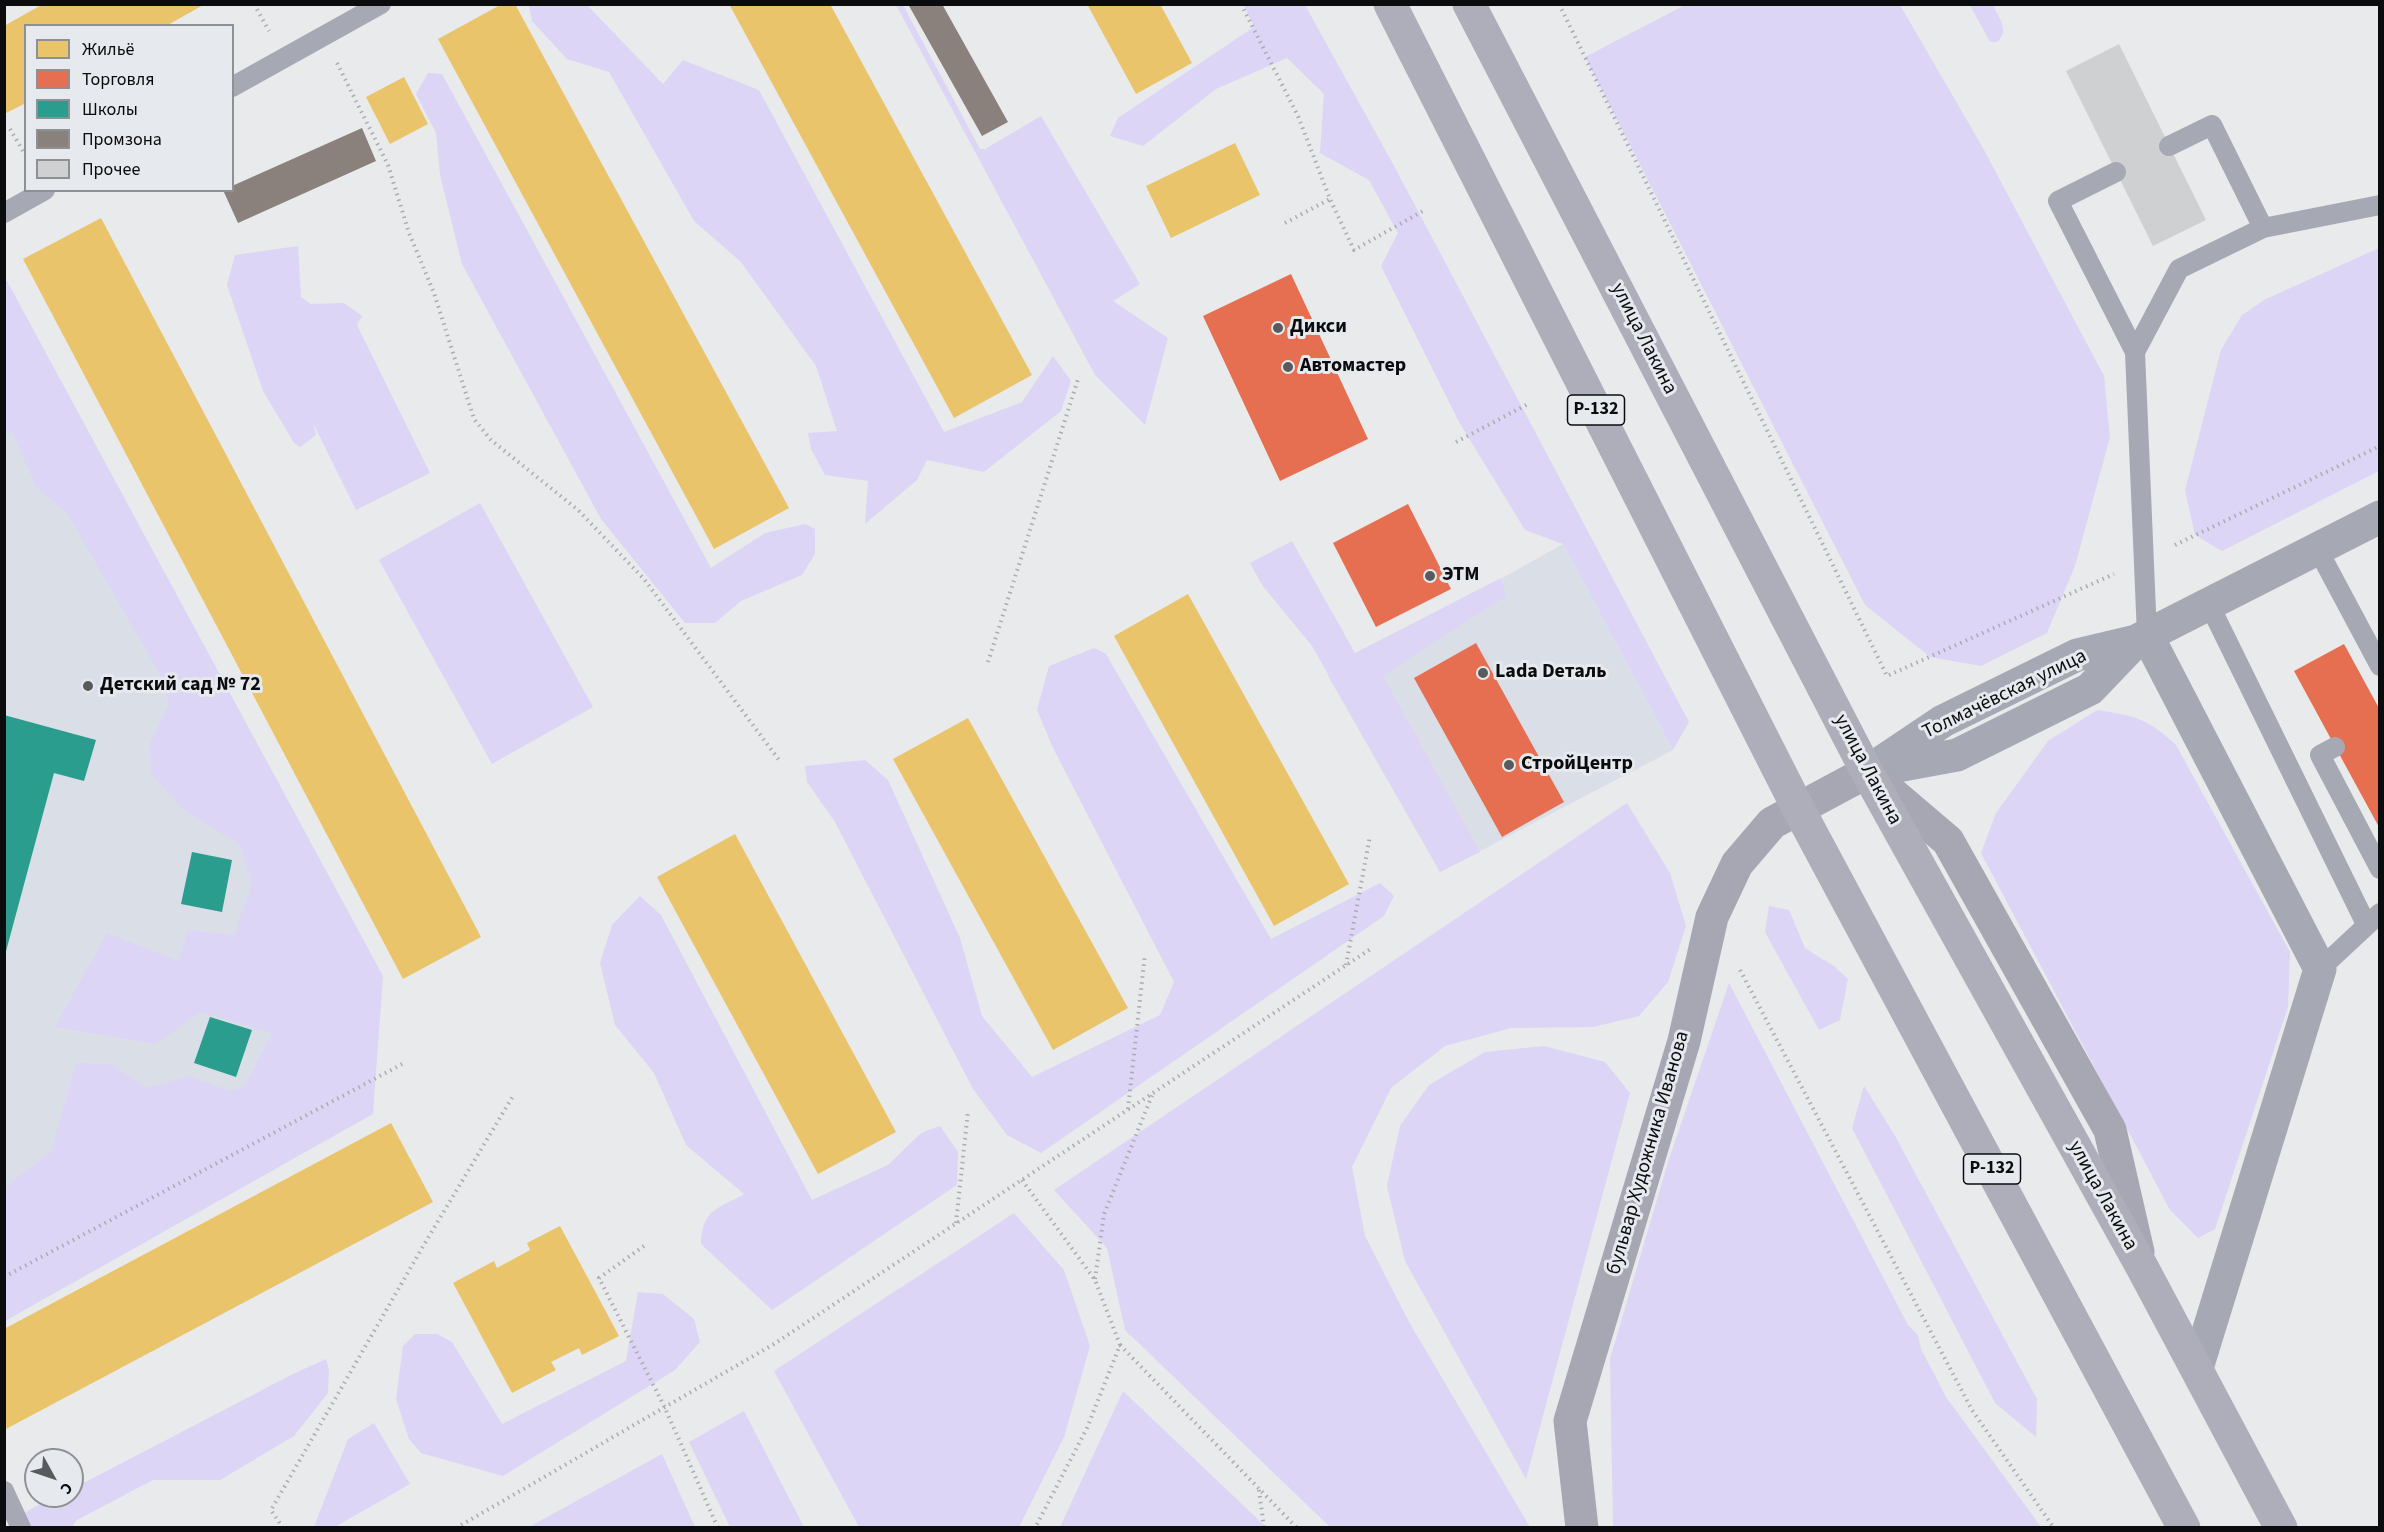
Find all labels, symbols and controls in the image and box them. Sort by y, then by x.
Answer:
legend [24,24,234,192]
text: Жильё [82,37,134,62]
text: Торговля [82,67,155,92]
text: Школы [82,97,138,122]
text: Промзона [82,127,162,152]
text: Прочее [82,157,140,182]
street label: улица Лакина [1605,279,1681,399]
place label: Дикси [1290,316,1347,340]
marker: Дикси [1271,321,1285,335]
place label: Автомастер [1300,355,1406,379]
marker: Автомастер [1281,360,1295,374]
road number: Р-132 [1568,395,1624,425]
place label: ЭТМ [1442,564,1479,588]
marker: ЭТМ [1423,569,1437,583]
street label: Толмачёвская улица [1919,645,2091,745]
place label: Lada Dеталь [1495,661,1607,685]
marker: Lada Dеталь [1476,666,1490,680]
place label: Детский сад № 72 [100,674,261,698]
marker: Детский сад № 72 [81,679,95,693]
street label: улица Лакина [1828,711,1906,829]
place label: СтройЦентр [1521,753,1633,777]
marker: СтройЦентр [1502,758,1516,772]
street label: бульвар Художника Иванова [1603,1029,1695,1277]
street label: улица Лакина [2062,1137,2142,1255]
road number: Р-132 [1964,1154,2020,1184]
north arrow [24,1448,84,1508]
text: С [55,1478,78,1499]

